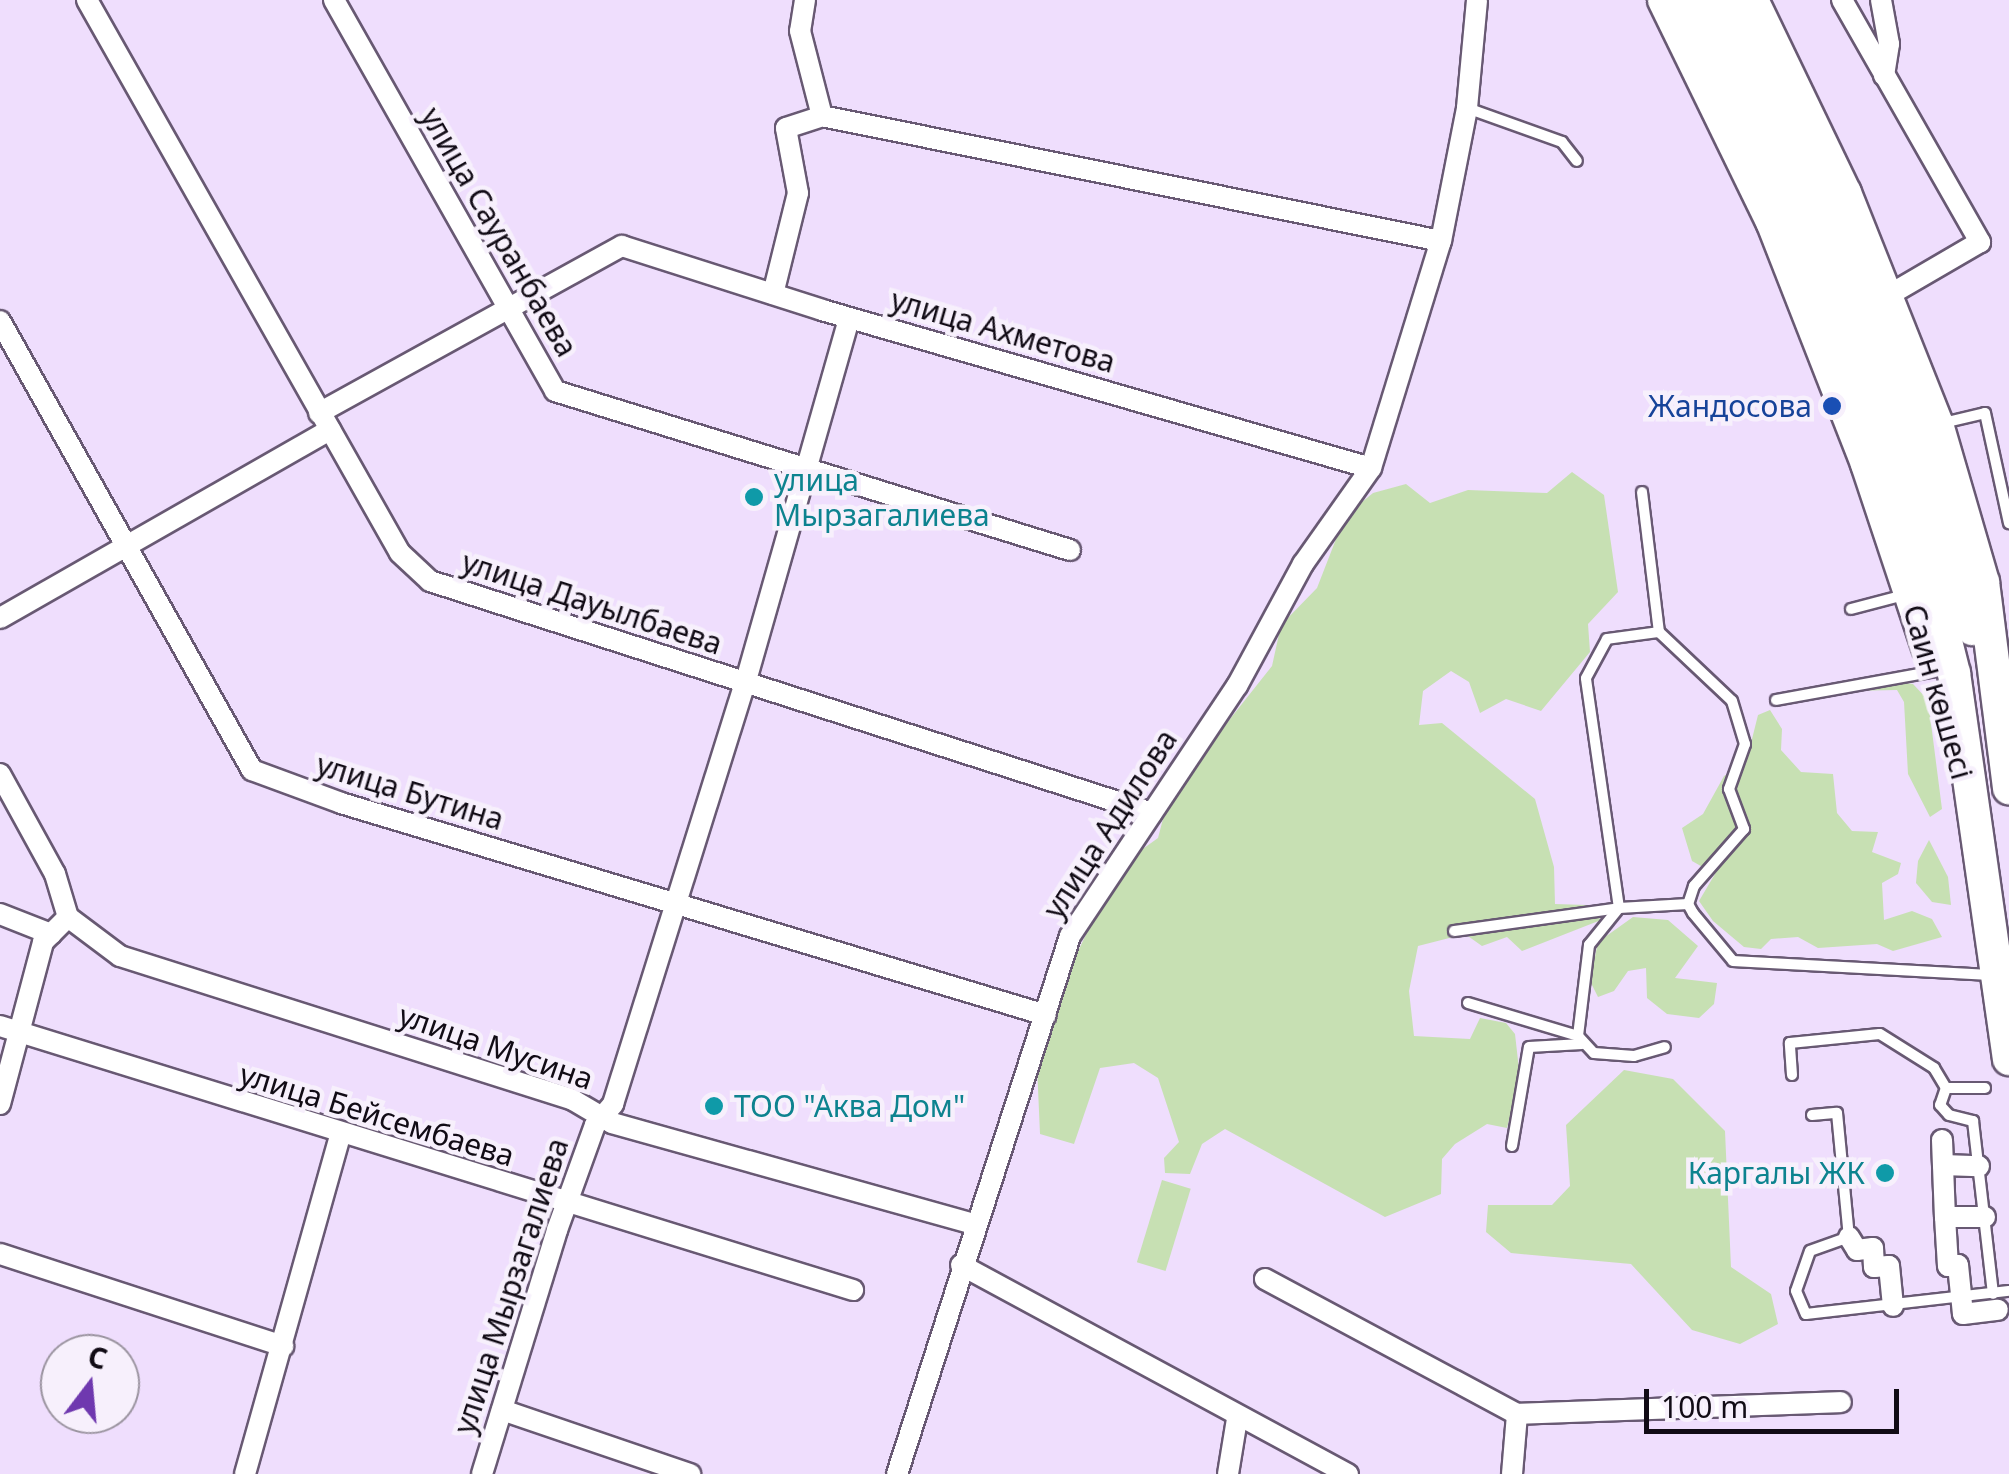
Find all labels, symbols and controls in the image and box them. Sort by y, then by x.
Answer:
street label: улица Сауранбаева [413,101,585,363]
street label: улица Ахметова [887,282,1119,380]
place label: Жандосова [1648,388,1812,424]
marker: Жандосова [1821,395,1843,417]
place label: улица Мырзагалиева [774,462,990,532]
marker: улица Мырзагалиева [743,486,765,508]
street label: улица Дауылбаева [457,544,727,662]
street label: Саин көшесі [1896,600,1980,784]
street label: улица Адилова [1036,723,1184,925]
street label: улица Бутина [312,746,508,838]
street label: улица Мусина [394,997,598,1097]
street label: улица Бейсембаева [235,1056,519,1174]
place label: ТОО "Аква Дом" [734,1088,965,1124]
marker: ТОО "Аква Дом" [703,1095,725,1117]
street label: улица Мырзагалиева [446,1134,576,1438]
place label: Каргалы ЖК [1688,1155,1865,1191]
marker: Каргалы ЖК [1874,1162,1896,1184]
north arrow [40,1334,140,1434]
text: С [84,1336,112,1378]
scale bar [1649,1369,1904,1431]
text: 100 m [1661,1386,1748,1427]

